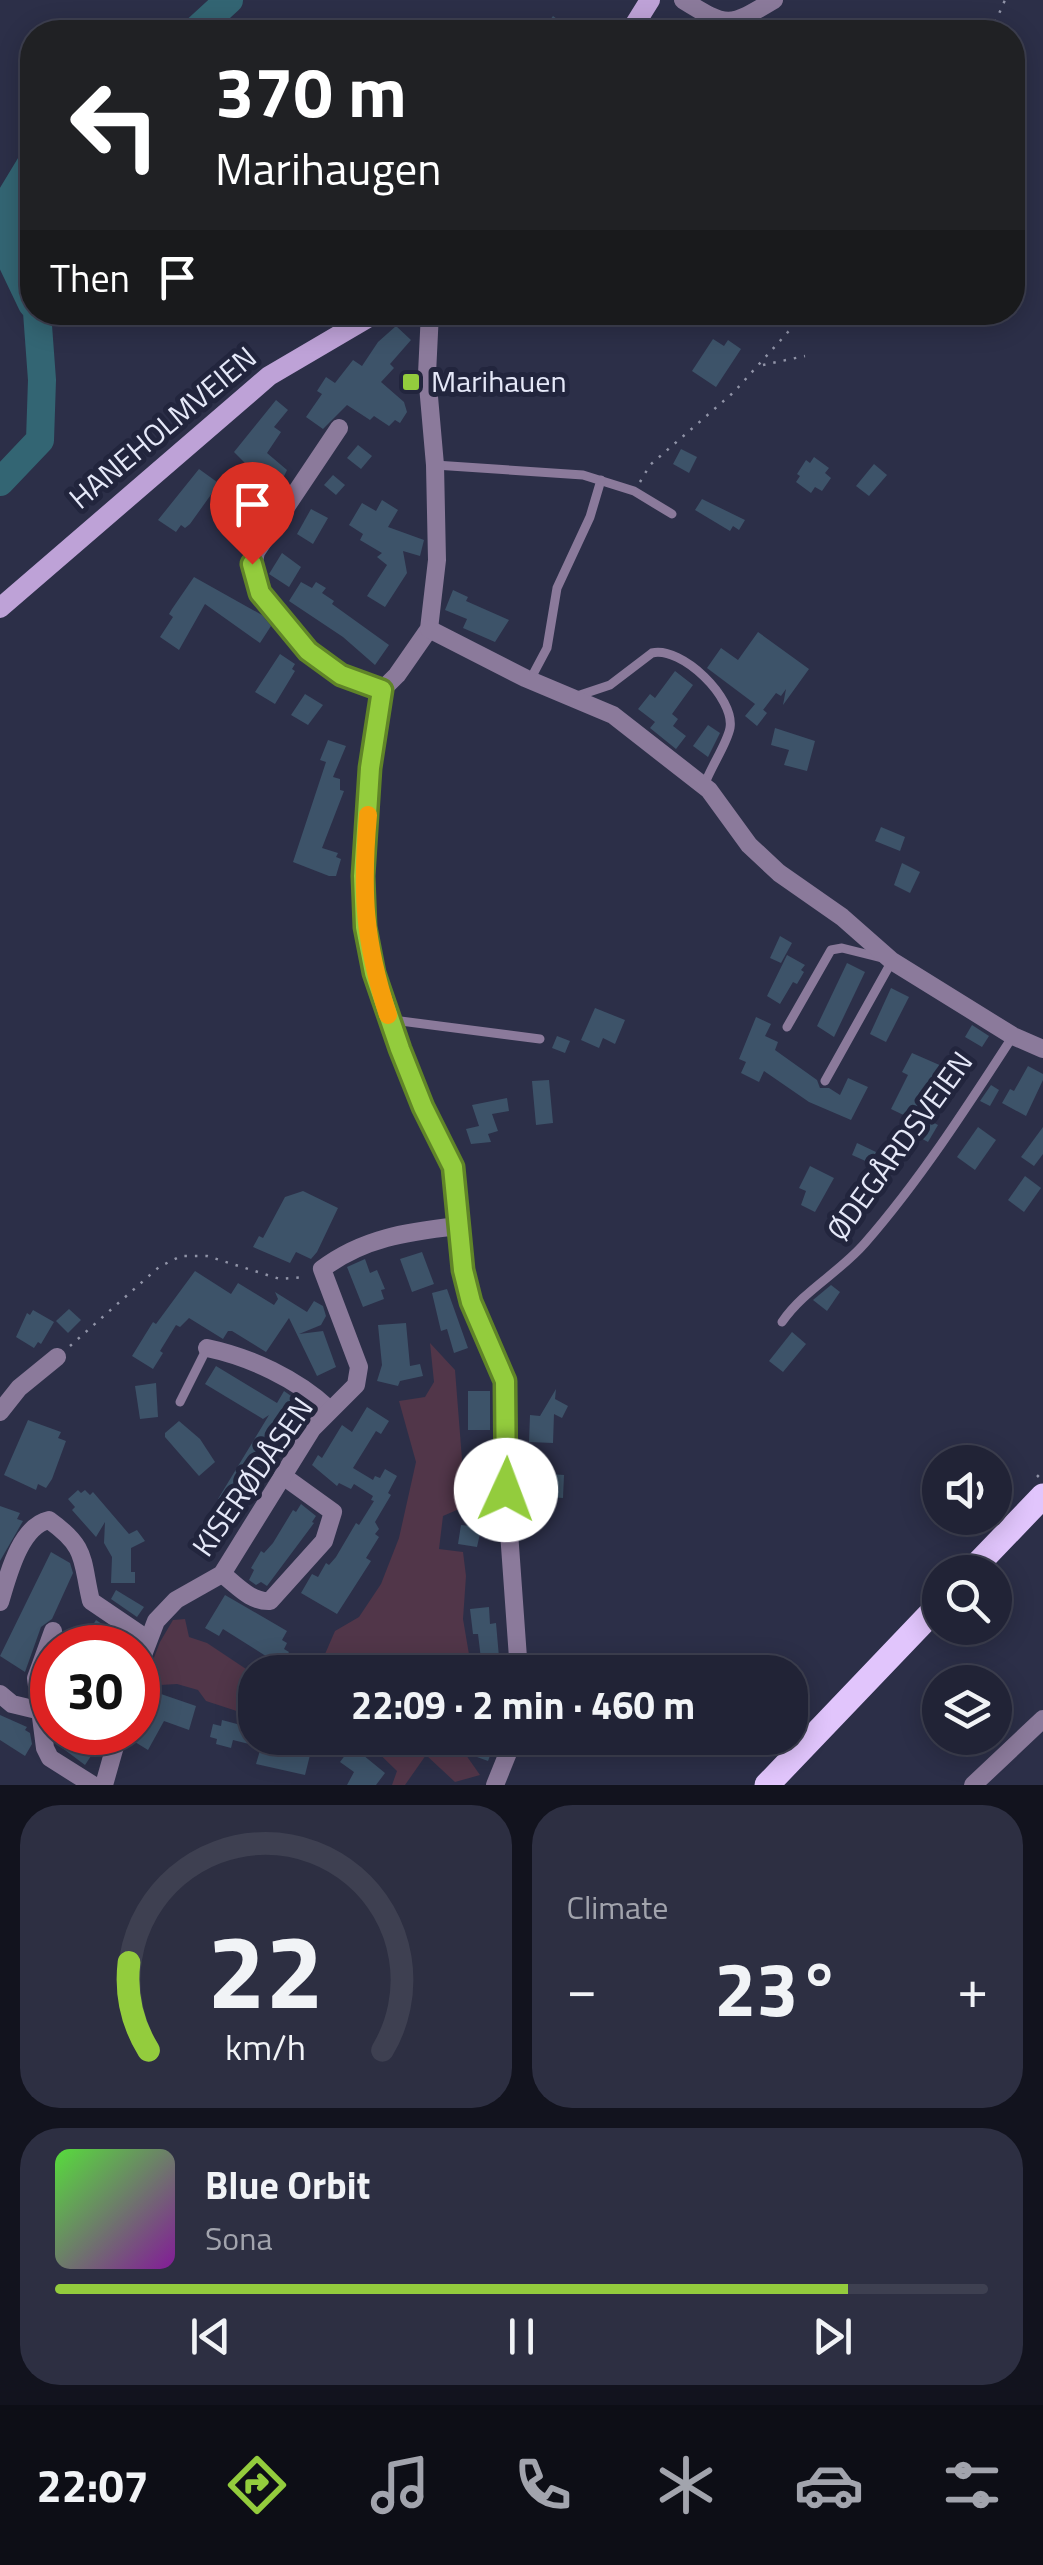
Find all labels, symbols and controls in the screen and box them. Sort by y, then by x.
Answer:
text: 370 m [215,38,407,144]
icon: left [50,60,180,190]
text: Marihaugen [215,134,441,202]
text: Then [50,249,130,307]
icon: arrive [150,250,205,305]
street label: HANEHOLMVEIEN [58,335,266,520]
place label: Marihauen [431,358,567,404]
marker: Marihauen [400,371,422,393]
pin [210,462,295,565]
icon: arrive [225,477,280,532]
street label: ØDEGÅRDSVEIEN [815,1041,984,1250]
street label: KISERØDÅSEN [180,1387,324,1566]
position arrow [454,1438,558,1542]
map controls [922,1445,1012,1755]
button: sound [922,1445,1012,1535]
button: search [922,1555,1012,1645]
speed limit sign: 30 [30,1625,160,1755]
button: layers [922,1665,1012,1755]
text: 22:09 · 2 min · 460 m [351,1676,695,1734]
text: Climate [567,1883,668,1931]
text: 22 [208,1890,324,2048]
text: 23° [714,1931,840,2045]
text: − [567,1946,597,2029]
text: + [957,1946,988,2029]
text: km/h [225,2019,306,2074]
text: Blue Orbit [205,2156,370,2214]
text: Sona [205,2214,272,2262]
icon: previous [183,2309,238,2364]
icon: pause [494,2309,549,2364]
icon: next [805,2309,860,2364]
icon: directions [222,2450,292,2520]
icon: music [365,2450,435,2520]
icon: phone [508,2450,578,2520]
icon: climate [651,2450,721,2520]
icon: car [794,2450,864,2520]
icon: filters [937,2450,1007,2520]
text: 22:07 [36,2451,149,2519]

